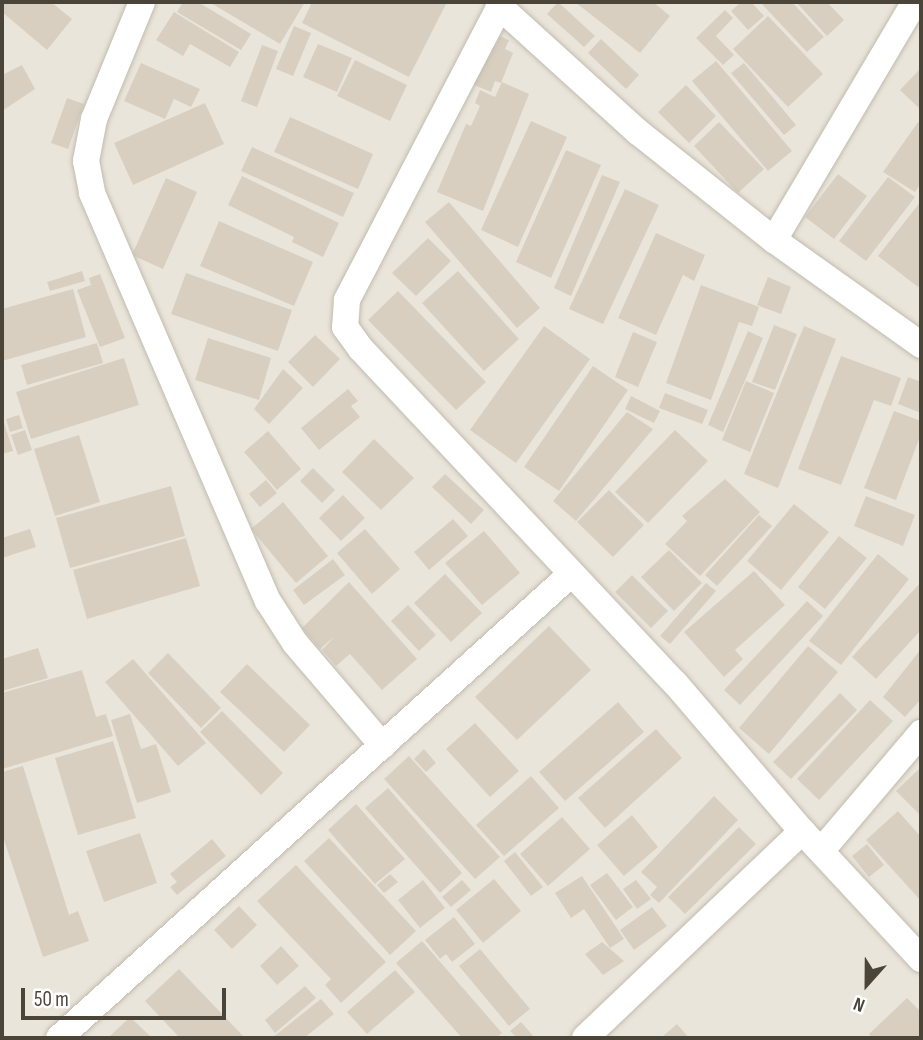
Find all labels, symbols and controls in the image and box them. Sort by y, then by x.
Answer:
north arrow [832,949,902,1019]
scale bar [24,974,229,1018]
text: 50 m [34,987,69,1012]
text: N [850,992,868,1017]

